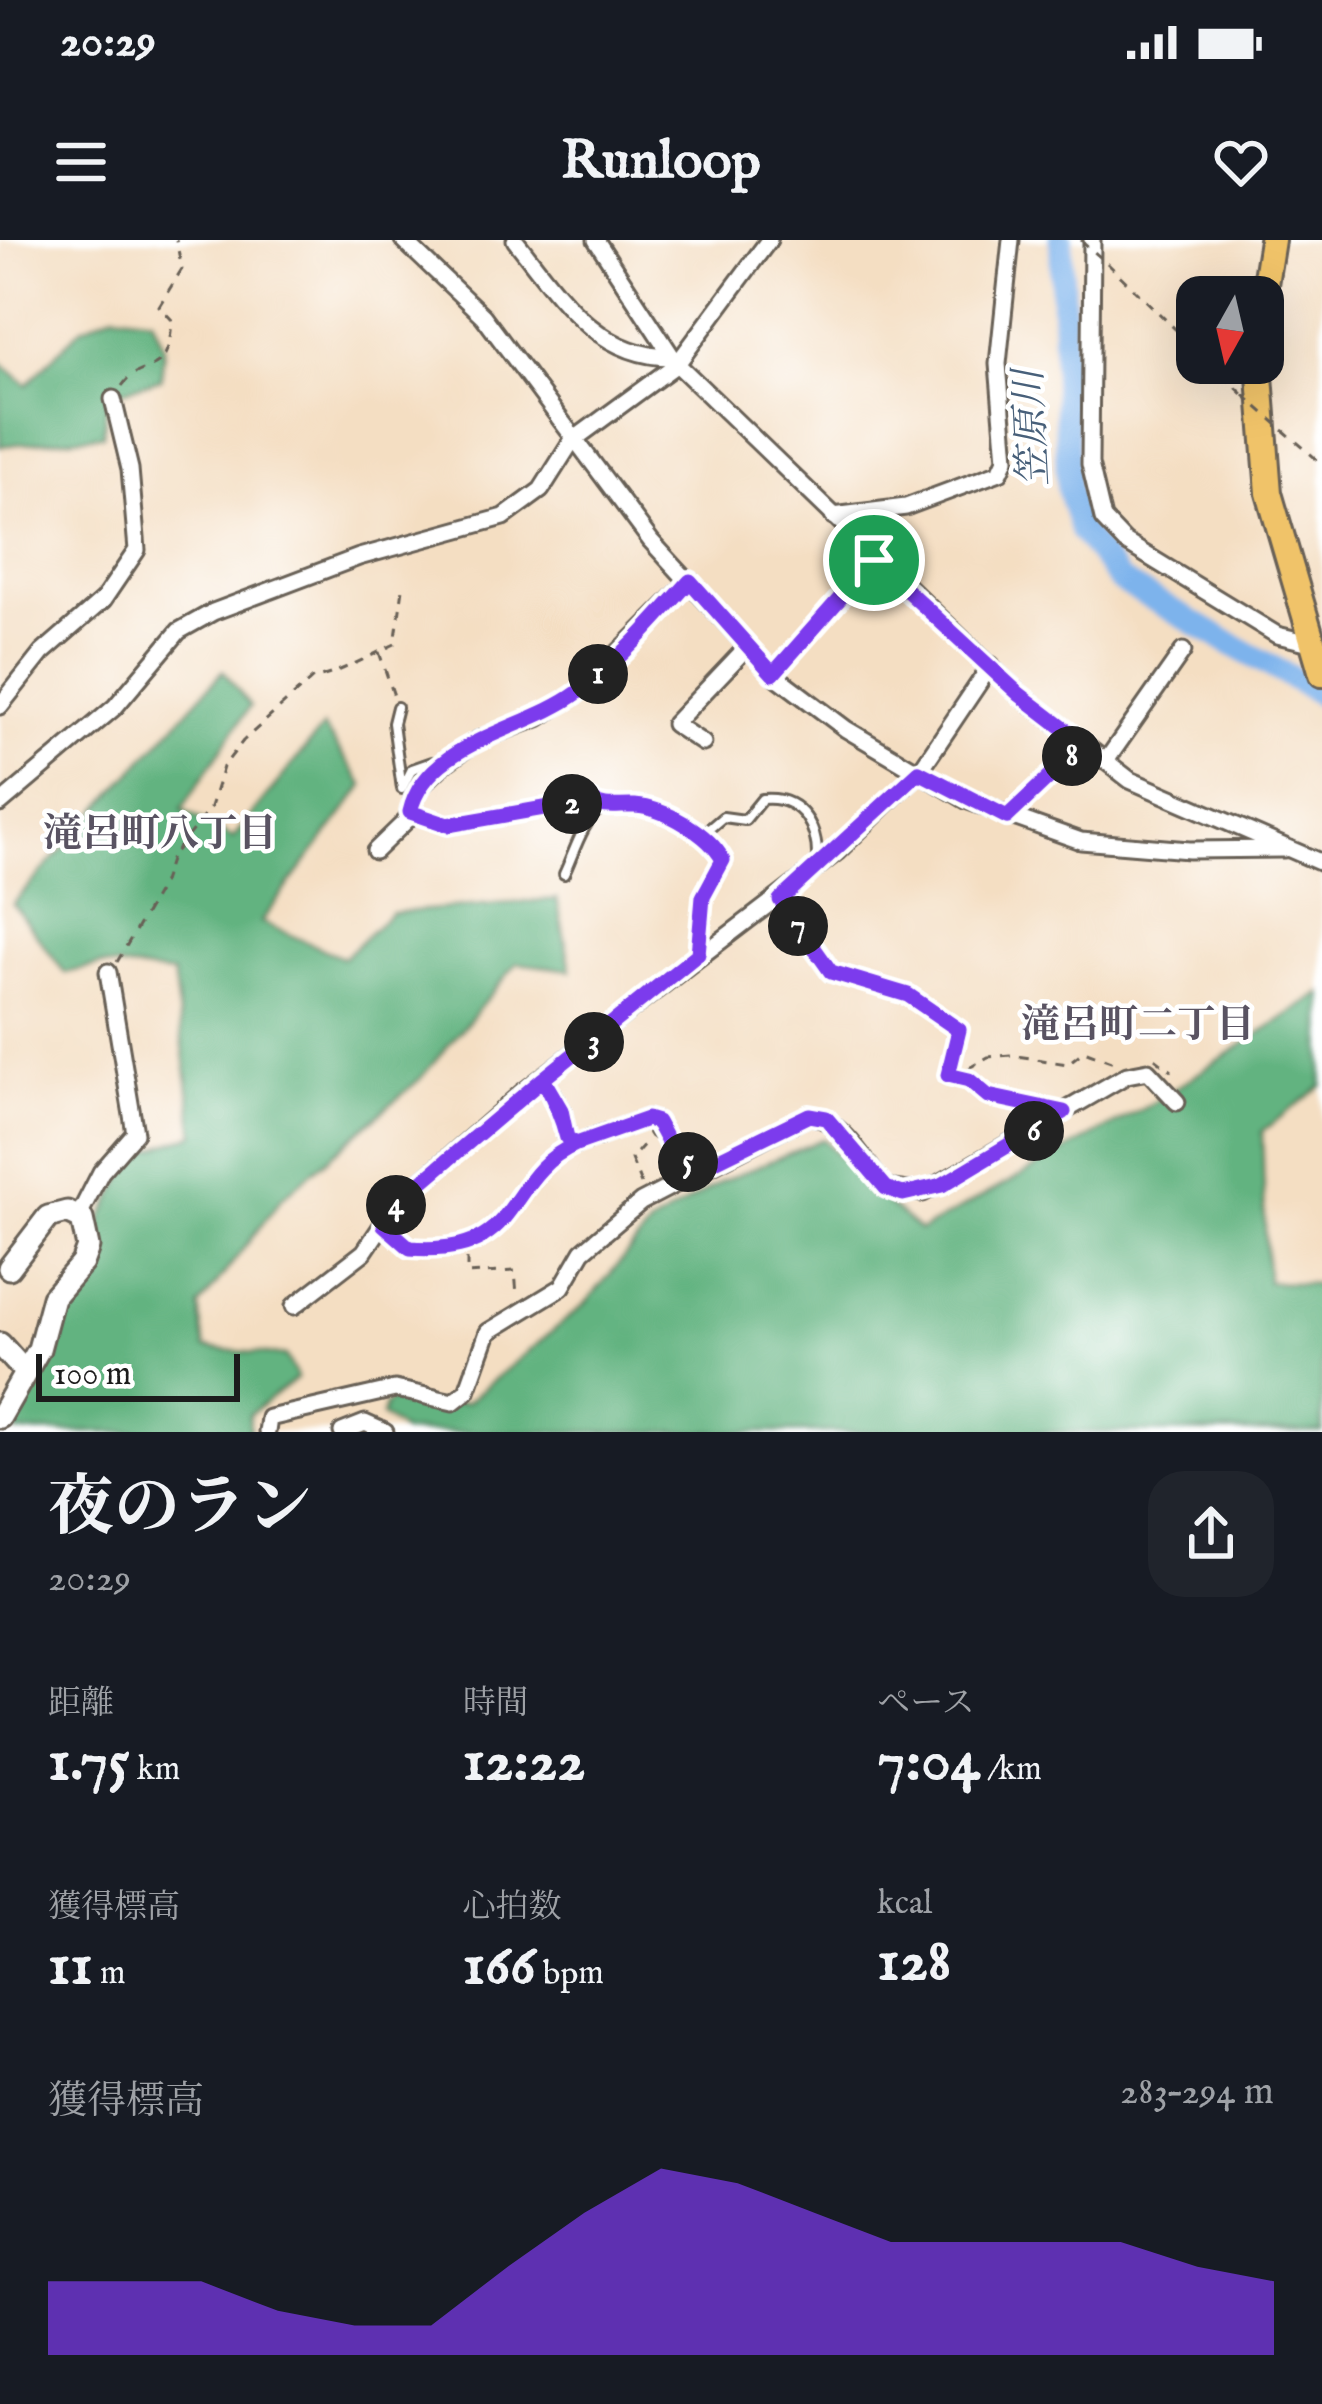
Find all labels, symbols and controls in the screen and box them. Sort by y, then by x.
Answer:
text: 20:29 [60,14,156,71]
text: Runloop [561,128,761,197]
icon: menu [48,129,114,195]
icon: heart [1208,129,1274,195]
north arrow [1176,276,1284,384]
map controls [1176,276,1284,384]
water label: 笠原川 [1005,364,1061,488]
pin [823,509,925,611]
icon: arrive [841,527,907,593]
pin: 1 [568,644,628,704]
text: 1 [592,653,604,695]
pin: 8 [1042,726,1102,786]
text: 8 [1066,735,1078,777]
pin: 2 [542,774,602,834]
text: 2 [564,783,580,825]
district label: 滝呂町八丁目 [43,811,277,860]
pin: 7 [768,896,828,956]
text: 7 [790,905,806,947]
district label: 滝呂町二丁目 [1021,1002,1255,1051]
pin: 3 [564,1012,624,1072]
text: 3 [588,1021,600,1063]
pin: 6 [1004,1101,1064,1161]
text: 6 [1027,1110,1041,1152]
pin: 5 [658,1132,718,1192]
text: 5 [682,1141,694,1183]
pin: 4 [366,1175,426,1235]
text: 4 [388,1184,404,1226]
scale bar [36,1348,240,1401]
text: 100 m [54,1354,131,1396]
text: 夜のラン [48,1468,312,1552]
button: share [1148,1471,1274,1597]
text: 20:29 [48,1555,131,1604]
text: 距離 [48,1683,114,1725]
text: 時間 [463,1683,529,1725]
text: ペース [877,1683,975,1725]
text: 1.75 [48,1725,130,1801]
text: 12:22 [463,1725,585,1801]
text: 7:04 [877,1725,980,1801]
text: km [130,1749,180,1791]
text: /km [980,1749,1042,1791]
text: kcal [877,1883,932,1925]
text: 獲得標高 [48,1887,180,1929]
text: 心拍数 [463,1887,562,1929]
text: 128 [877,1925,951,2001]
text: 11 [48,1929,93,2005]
text: 166 [463,1929,536,2005]
text: m [93,1953,125,1995]
text: bpm [536,1953,604,1995]
text: 283–294 m [1120,2068,1274,2117]
text: 獲得標高 [48,2078,204,2127]

